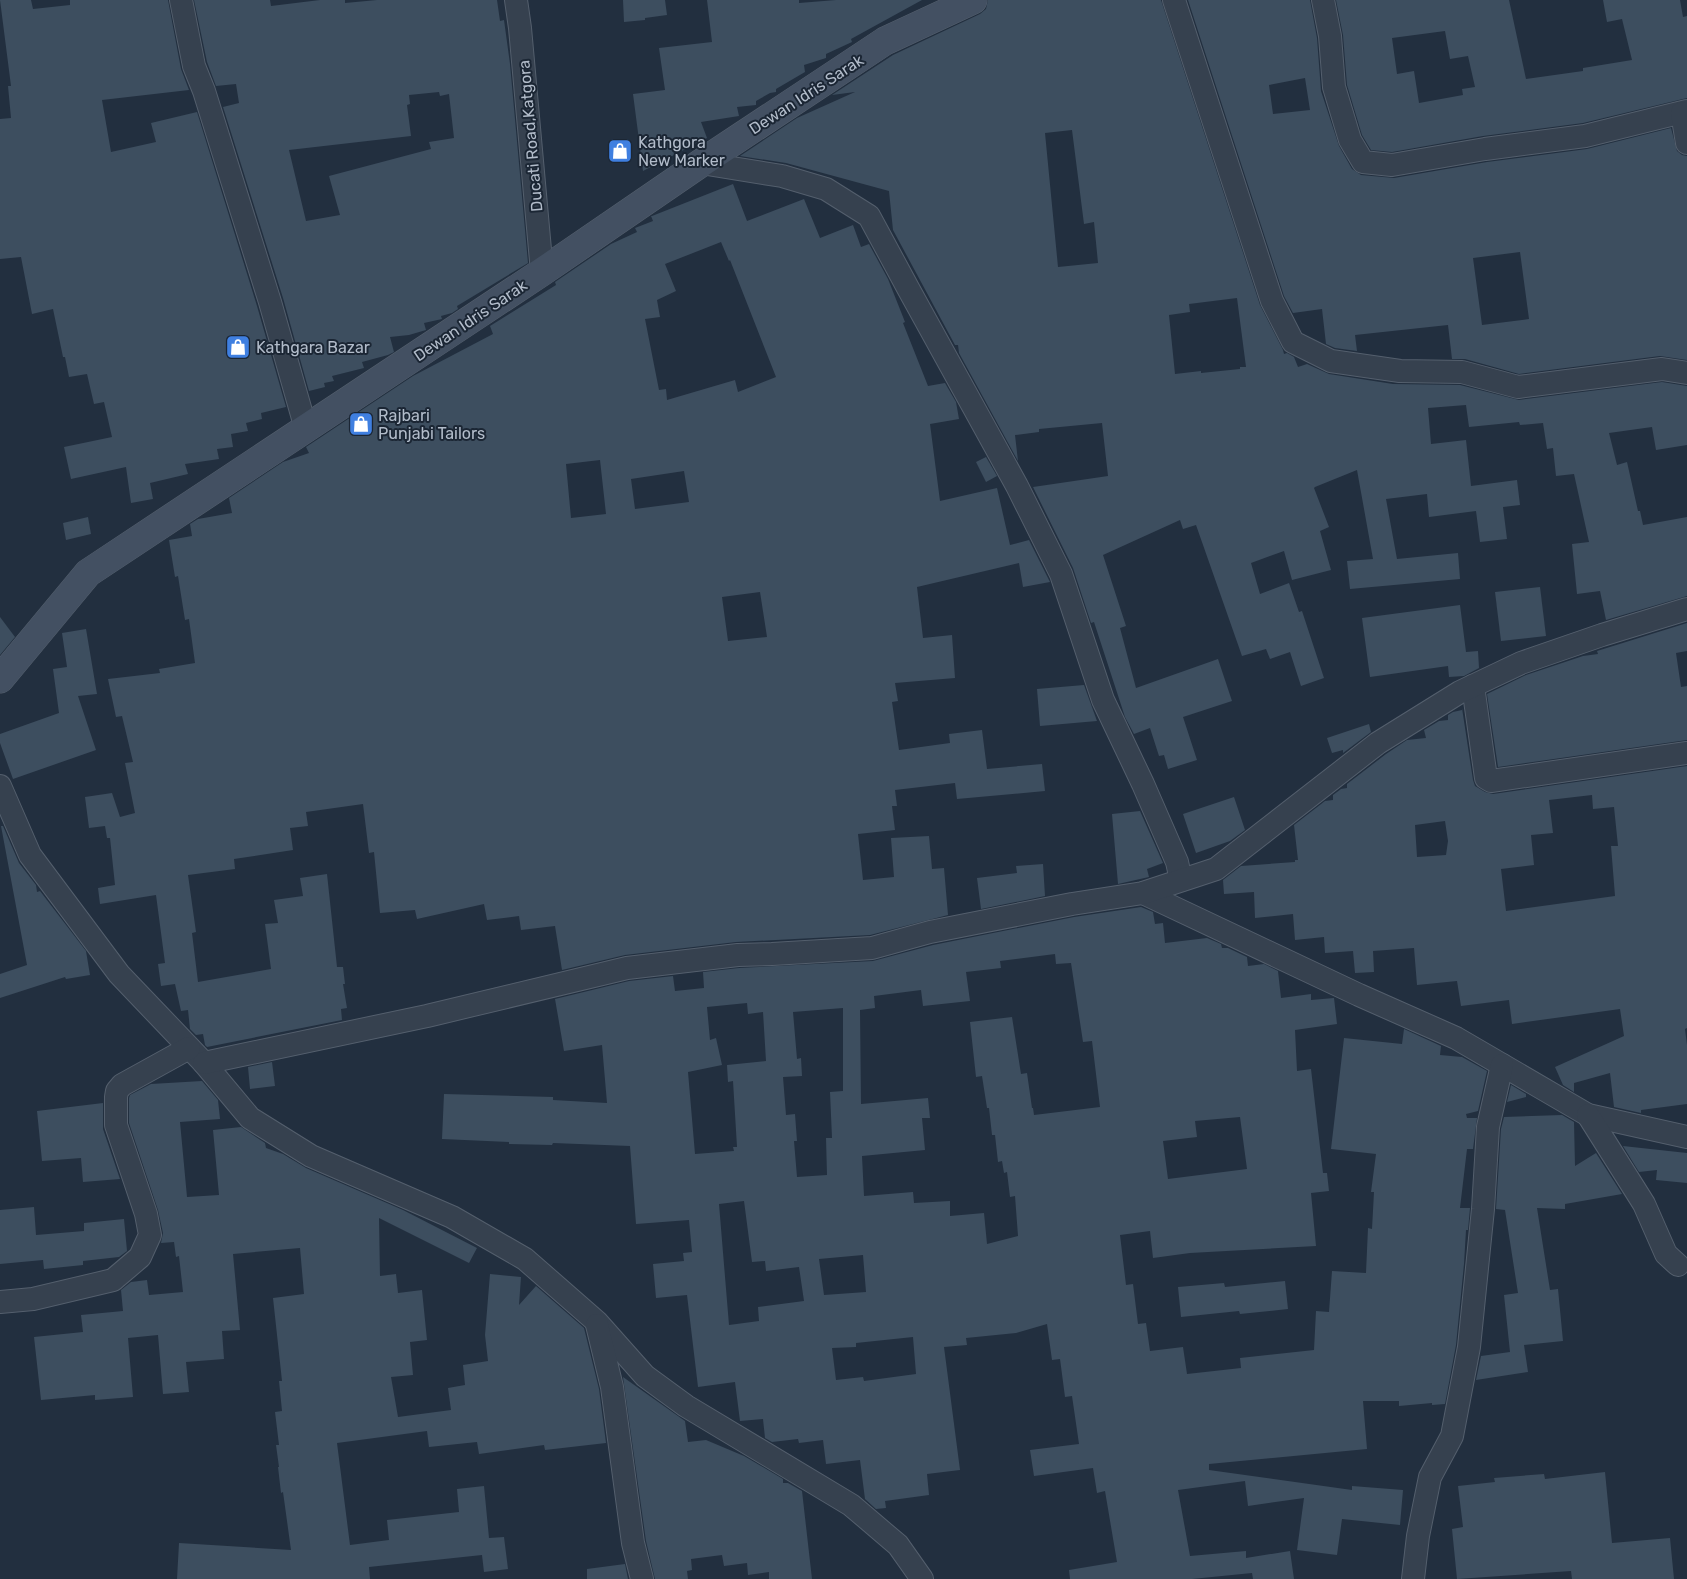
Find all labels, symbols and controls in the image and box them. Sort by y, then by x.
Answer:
street label: Dewan Idris Sarak [746,50,868,138]
street label: Ducati Road,Katgora [514,59,547,213]
place label: Kathgora New Marker [638,133,725,170]
shop icon: Kathgora New Marker [607,138,633,164]
street label: Dewan Idris Sarak [410,275,531,365]
shop icon: Kathgara Bazar [225,334,251,360]
place label: Kathgara Bazar [256,338,370,357]
place label: Rajbari Punjabi Tailors [378,406,485,443]
shop icon: Rajbari Punjabi Tailors [348,411,374,437]

